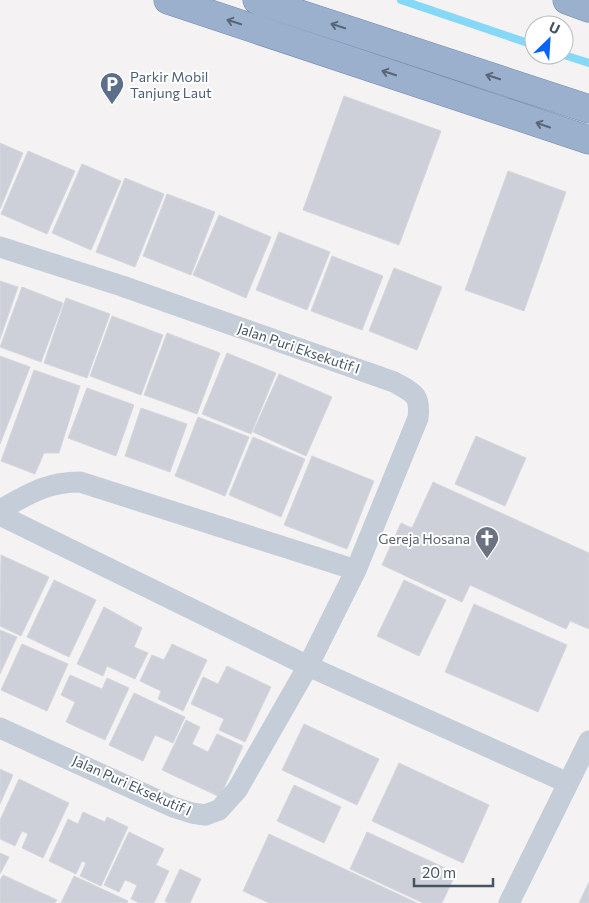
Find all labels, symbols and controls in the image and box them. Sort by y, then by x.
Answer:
north arrow [524,15,574,65]
one-way arrow [227,17,243,26]
text: U [546,18,563,38]
one-way arrow [331,21,347,31]
place label: Parkir Mobil Tanjung Laut [130,68,212,101]
one-way arrow [381,68,397,78]
parking icon: Parkir Mobil Tanjung Laut [99,71,125,105]
one-way arrow [485,71,501,81]
one-way arrow [535,119,551,129]
street label: Jalan Puri Eksekutif I [236,319,362,377]
church icon: Gereja Hosana [474,525,500,559]
place label: Gereja Hosana [378,530,470,547]
street label: Jalan Puri Eksekutif I [70,751,194,819]
scale bar [414,856,493,888]
text: 20 m [422,863,456,881]

